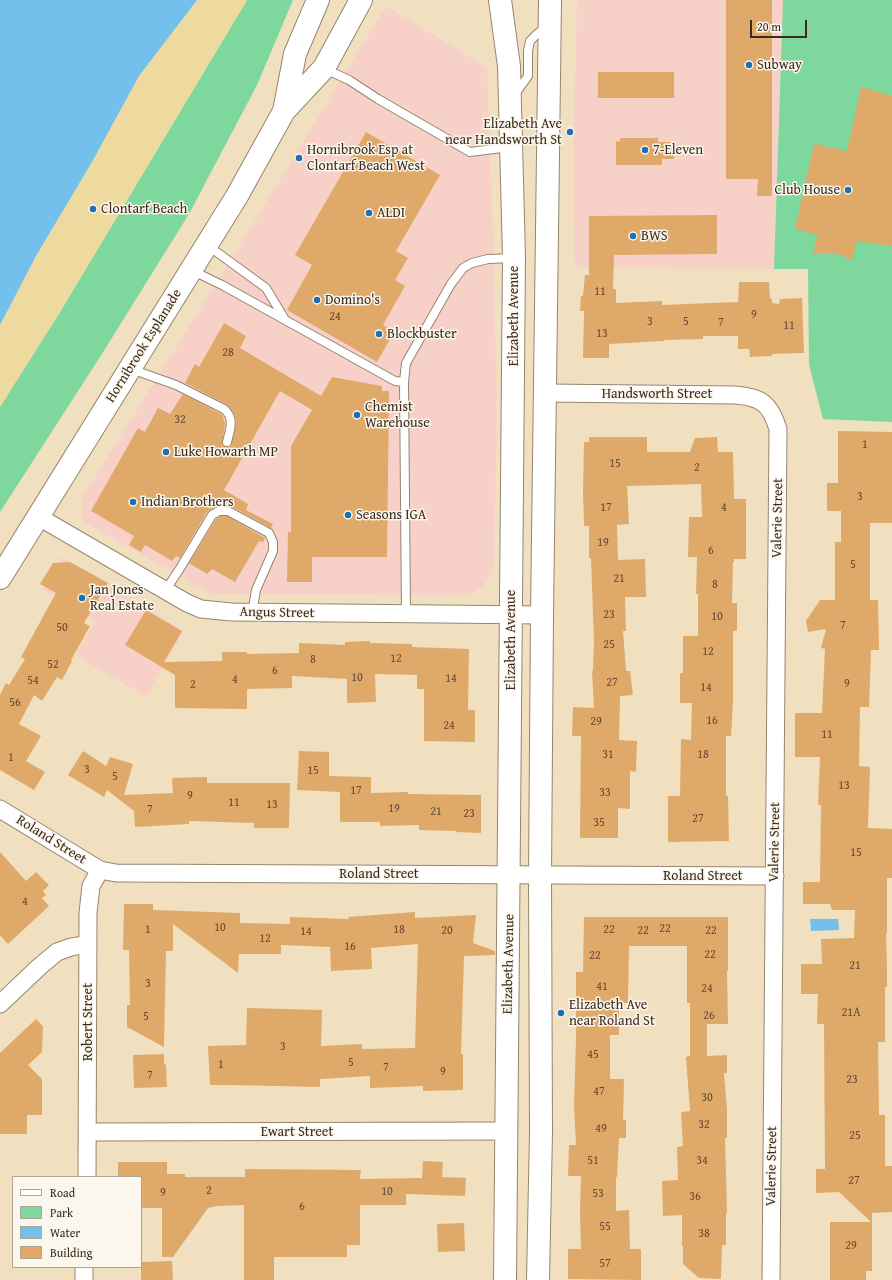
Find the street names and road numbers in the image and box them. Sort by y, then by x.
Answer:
street label: Elizabeth Avenue [506,266,522,366]
street label: Hornibrook Esplanade [102,286,186,406]
street label: Handsworth Street [602,386,712,402]
street label: Valerie Street [769,478,787,558]
street label: Elizabeth Avenue [503,590,519,690]
street label: Angus Street [239,604,315,622]
street label: Valerie Street [766,802,784,882]
street label: Roland Street [13,812,89,868]
street label: Roland Street [339,866,419,882]
street label: Roland Street [663,868,743,884]
street label: Elizabeth Avenue [500,914,518,1014]
street label: Robert Street [80,983,96,1061]
street label: Ewart Street [261,1124,333,1140]
street label: Valerie Street [763,1126,781,1206]

